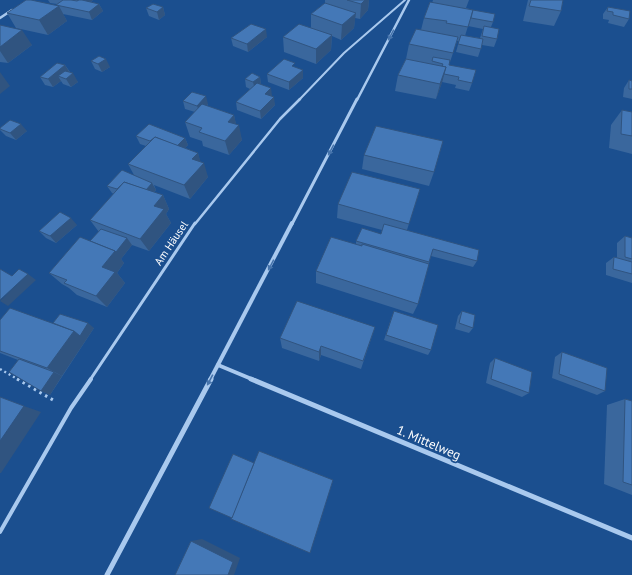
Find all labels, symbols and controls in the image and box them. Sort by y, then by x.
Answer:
one-way arrow [388,29,394,40]
one-way arrow [327,144,334,156]
street label: Am Häusel [151,217,191,268]
one-way arrow [267,259,274,271]
one-way arrow [207,375,214,386]
street label: 1. Mittelweg [394,421,463,464]

